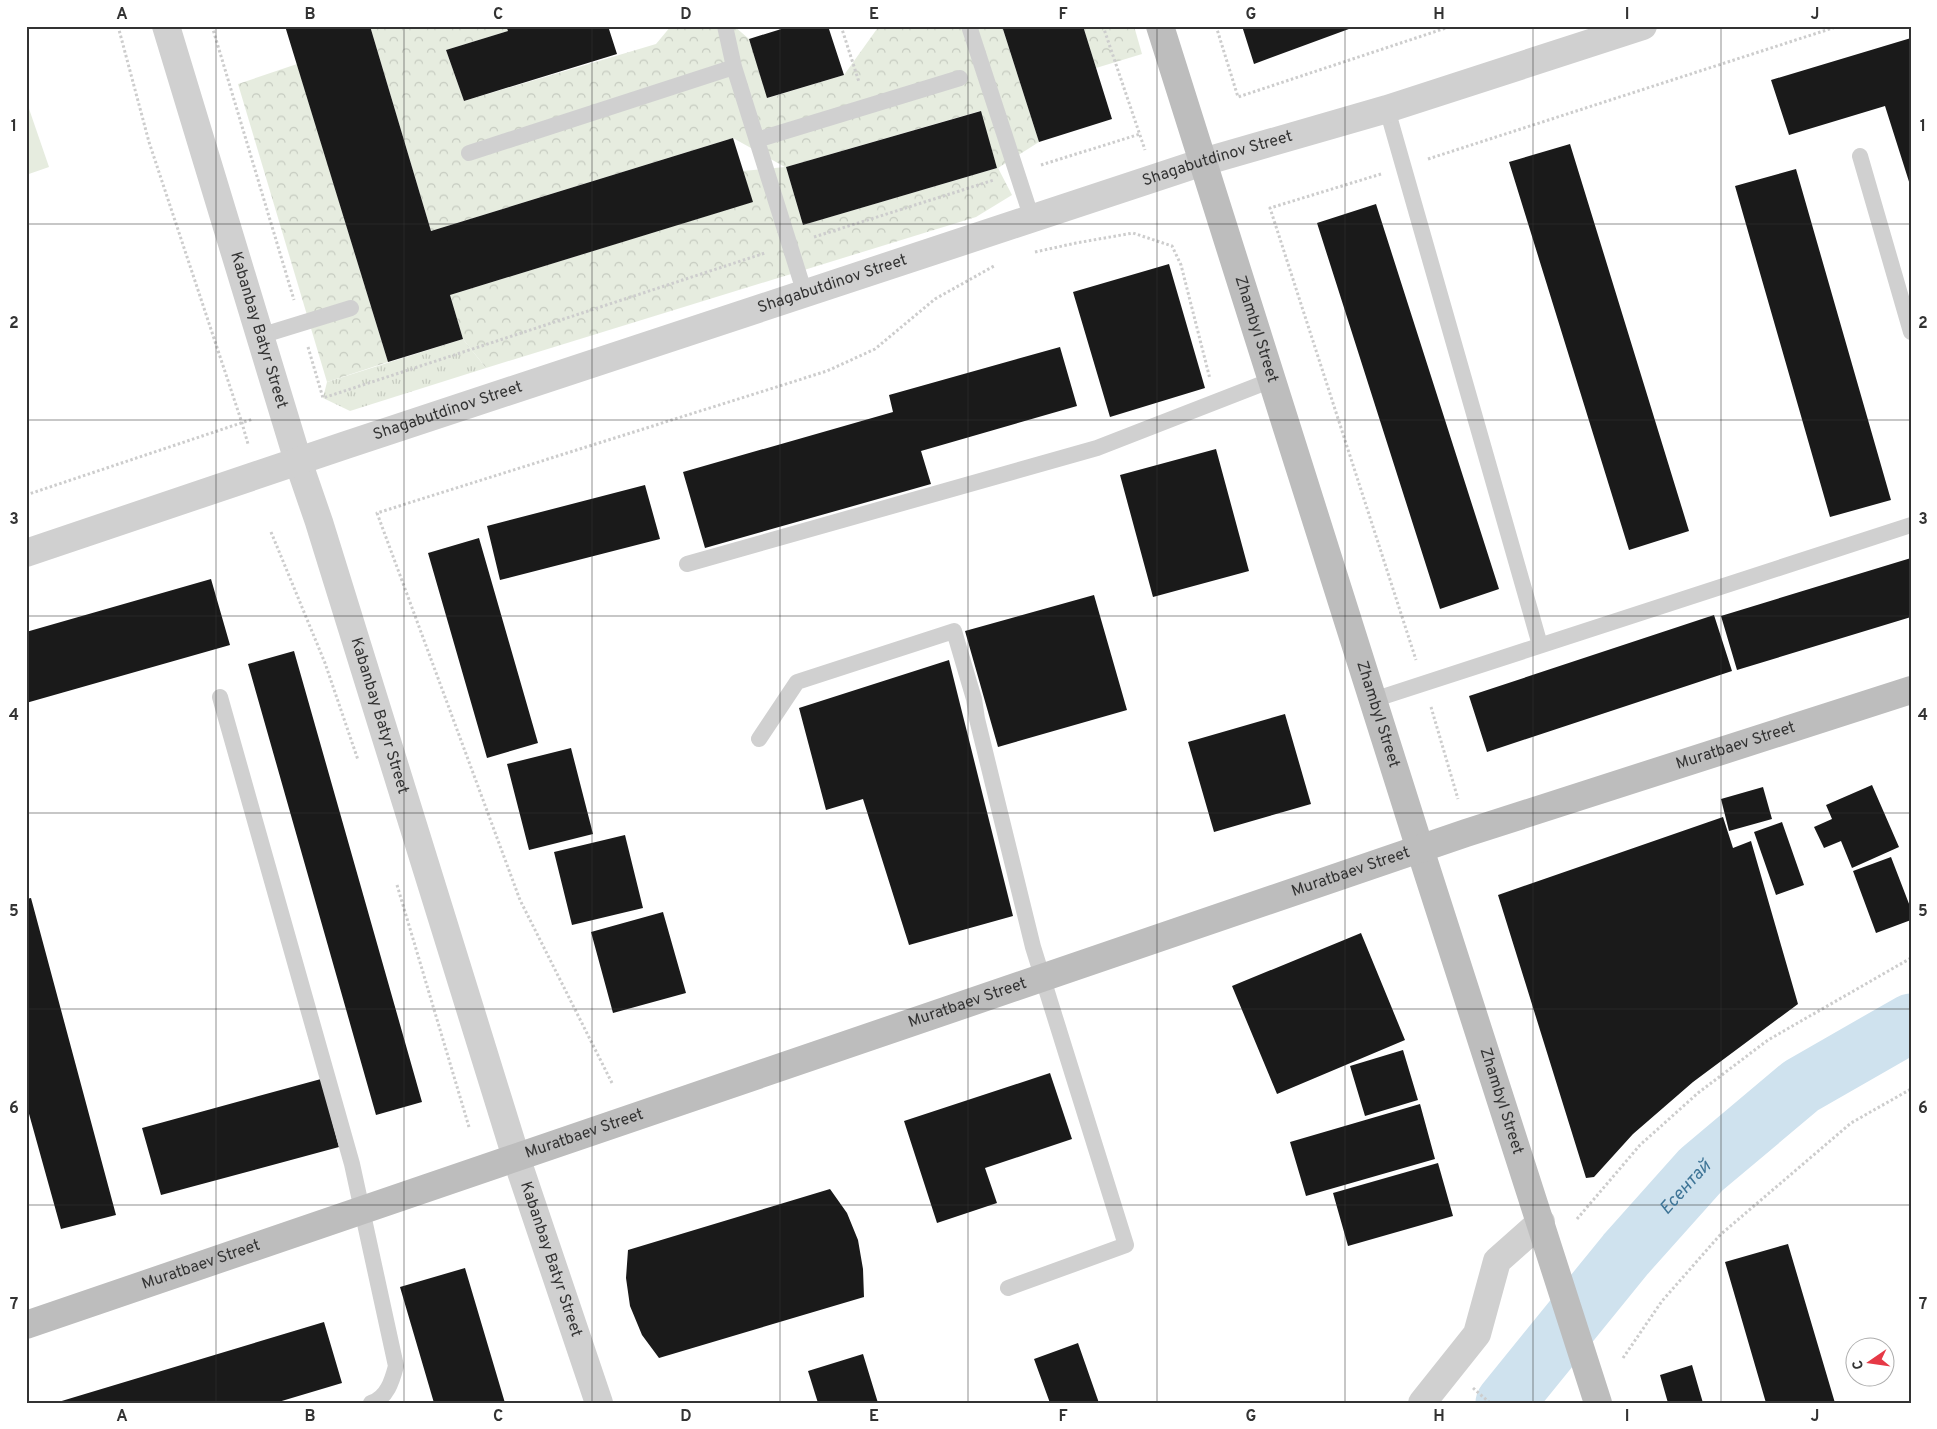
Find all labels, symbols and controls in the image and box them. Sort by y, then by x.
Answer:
text: A [116,5,128,25]
text: B [304,5,316,25]
text: C [493,5,503,25]
text: D [680,5,692,25]
text: E [869,5,879,25]
text: F [1058,5,1068,25]
text: G [1246,5,1256,25]
text: H [1433,5,1445,25]
text: I [1625,5,1629,25]
text: J [1811,5,1819,25]
text: 1 [11,117,17,137]
text: 1 [1920,117,1926,137]
street label: Shagabutdinov Street [1140,127,1295,191]
street label: Kabanbay Batyr Street [225,250,292,411]
street label: Shagabutdinov Street [755,250,910,318]
street label: Zhambyl Street [1230,273,1282,385]
text: 2 [9,314,19,334]
text: 2 [1918,314,1928,334]
street label: Shagabutdinov Street [371,377,525,445]
text: 3 [9,510,19,530]
text: 3 [1918,510,1928,530]
street label: Kabanbay Batyr Street [345,635,413,796]
street label: Zhambyl Street [1351,658,1404,770]
text: 4 [9,706,19,726]
text: 4 [1918,706,1928,726]
street label: Muratbaev Street [1674,718,1798,775]
street label: Muratbaev Street [1289,843,1413,902]
text: 5 [9,902,19,922]
text: 5 [1918,902,1928,922]
street label: Muratbaev Street [906,974,1029,1033]
street label: Zhambyl Street [1475,1045,1528,1157]
text: 6 [9,1099,19,1119]
text: 6 [1918,1099,1928,1119]
street label: Muratbaev Street [522,1105,646,1164]
water label: Есентай [1655,1155,1716,1220]
street label: Kabanbay Batyr Street [515,1179,586,1340]
street label: Muratbaev Street [139,1236,263,1295]
text: 7 [10,1295,18,1315]
text: 7 [1919,1295,1927,1315]
north arrow [1844,1336,1894,1386]
text: С [1849,1358,1868,1371]
text: A [116,1407,128,1427]
text: B [304,1407,316,1427]
text: C [493,1407,503,1427]
text: D [680,1407,692,1427]
text: E [869,1407,879,1427]
text: F [1058,1407,1068,1427]
text: G [1246,1407,1256,1427]
text: H [1433,1407,1445,1427]
text: I [1625,1407,1629,1427]
text: J [1811,1407,1819,1427]

